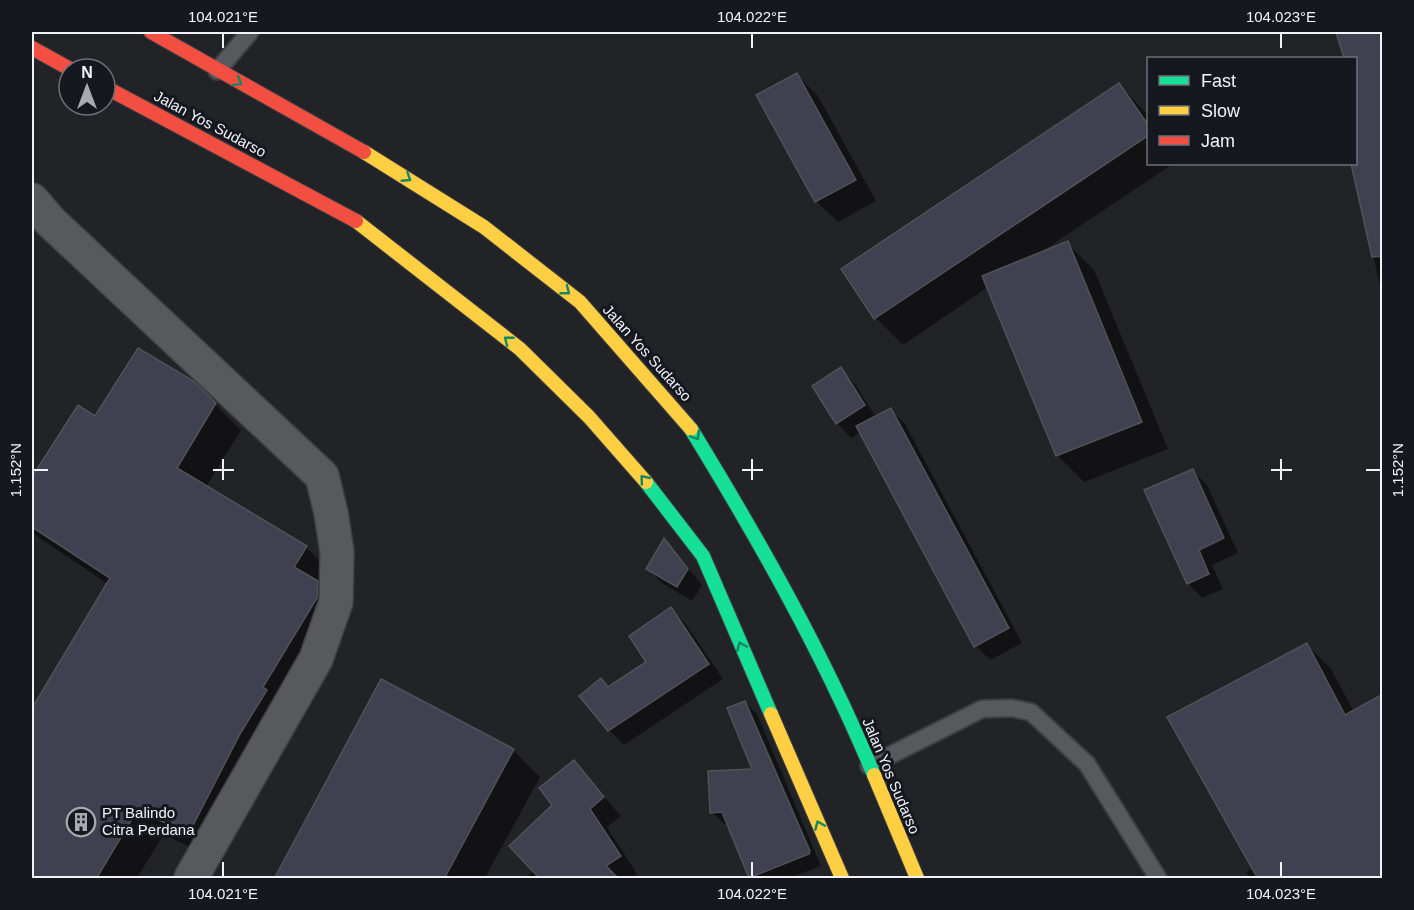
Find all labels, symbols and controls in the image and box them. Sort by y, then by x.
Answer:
text: 104.021°E [188,8,258,25]
text: 104.022°E [717,8,787,25]
text: 104.023°E [1246,8,1316,25]
north arrow [57,57,117,117]
legend [1147,57,1357,165]
text: N [81,64,93,81]
text: Fast [1201,71,1236,91]
one-way arrow [232,75,242,86]
street label: Jalan Yos Sudarso [151,87,269,160]
text: Slow [1201,101,1241,121]
text: Jam [1201,131,1235,151]
one-way arrow [401,171,412,182]
one-way arrow [559,284,570,295]
street label: Jalan Yos Sudarso [599,301,695,405]
one-way arrow [503,336,514,347]
one-way arrow [688,430,699,441]
text: 1.152°N [7,443,24,497]
text: 1.152°N [1389,443,1406,497]
one-way arrow [640,475,651,486]
one-way arrow [737,641,749,652]
street label: Jalan Yos Sudarso [859,715,924,836]
place label: PT Balindo Citra Perdana [102,804,195,838]
building icon: PT Balindo Citra Perdana [65,806,97,838]
one-way arrow [814,820,826,831]
text: 104.021°E [188,885,258,902]
text: 104.022°E [717,885,787,902]
text: 104.023°E [1246,885,1316,902]

